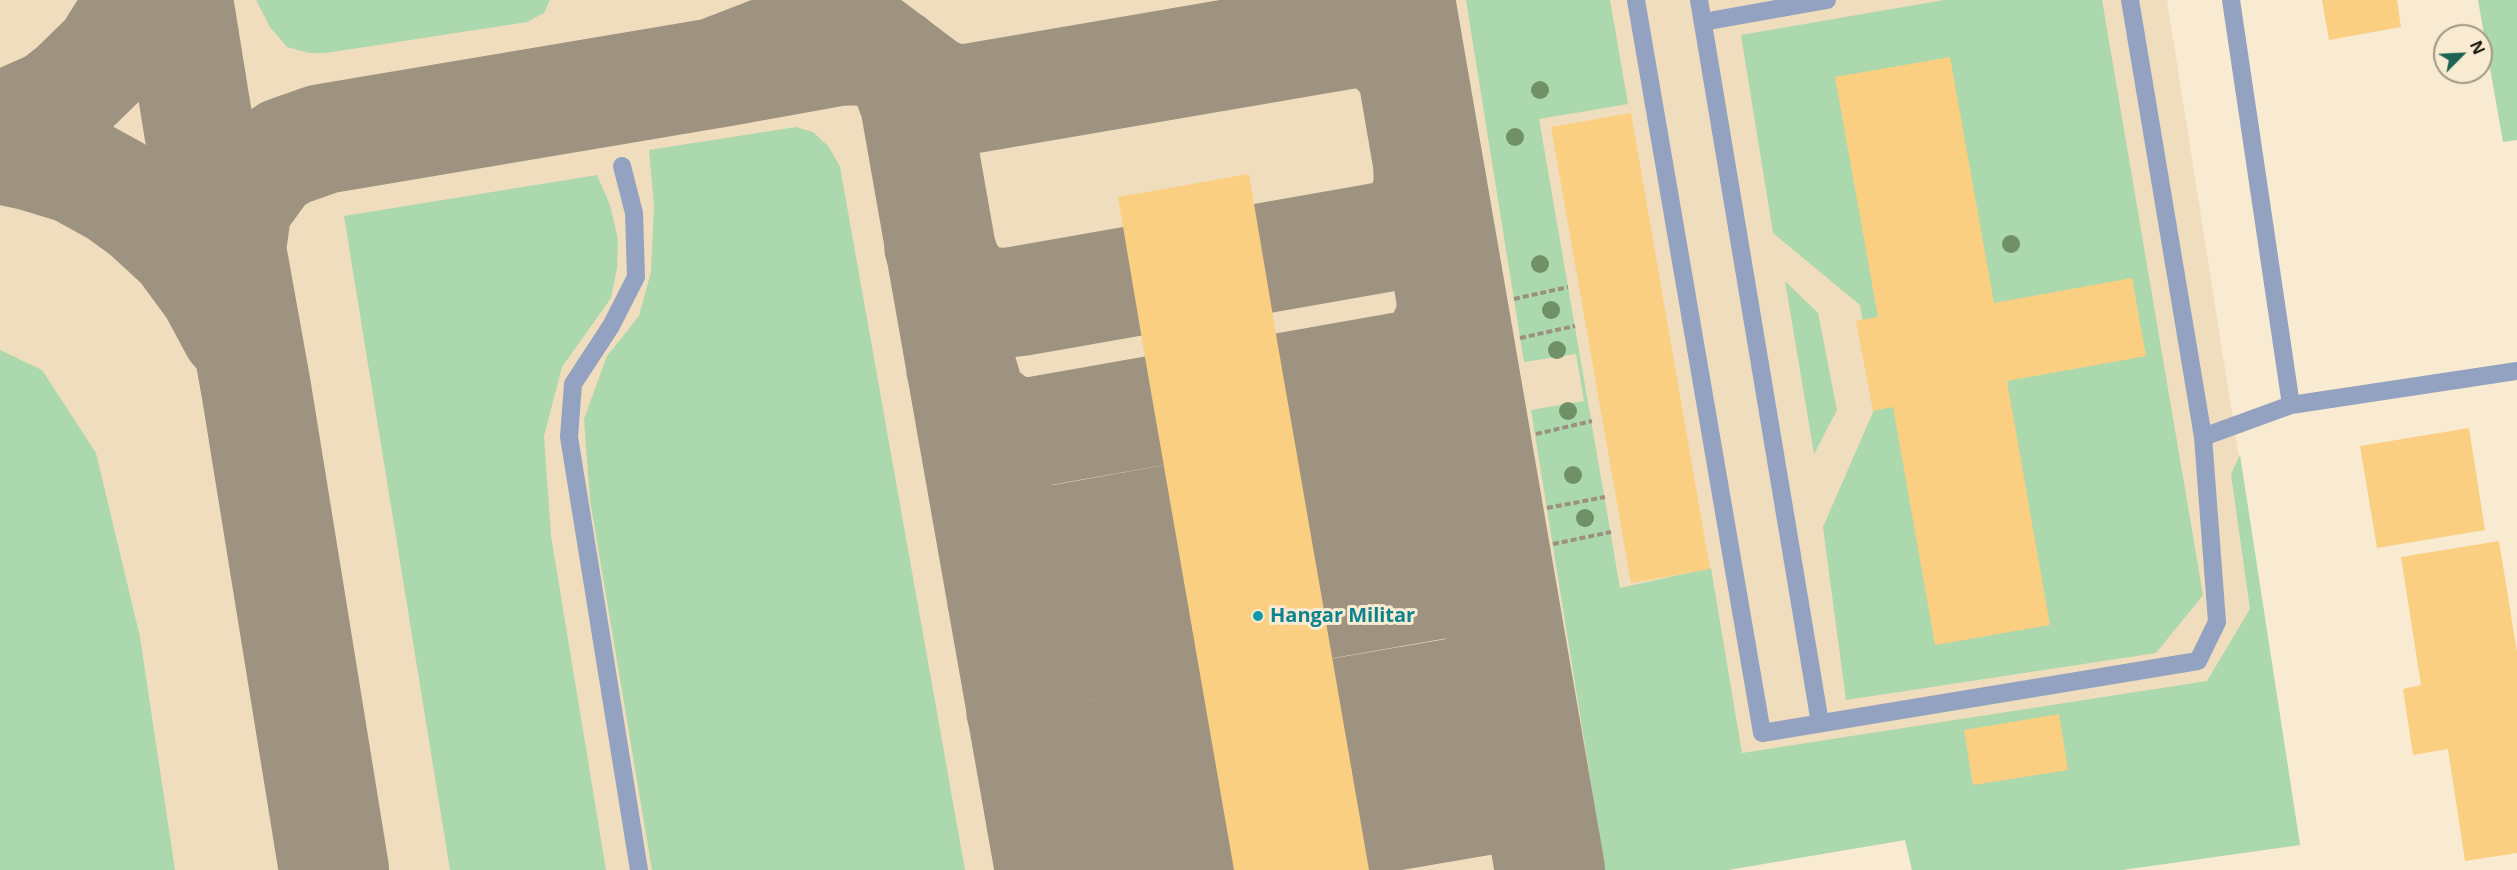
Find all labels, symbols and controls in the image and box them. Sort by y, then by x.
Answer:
north arrow [2433,24,2493,84]
text: N [2465,37,2490,58]
place label: Hangar Militar [1270,604,1415,628]
marker: Hangar Militar [1251,609,1265,623]

